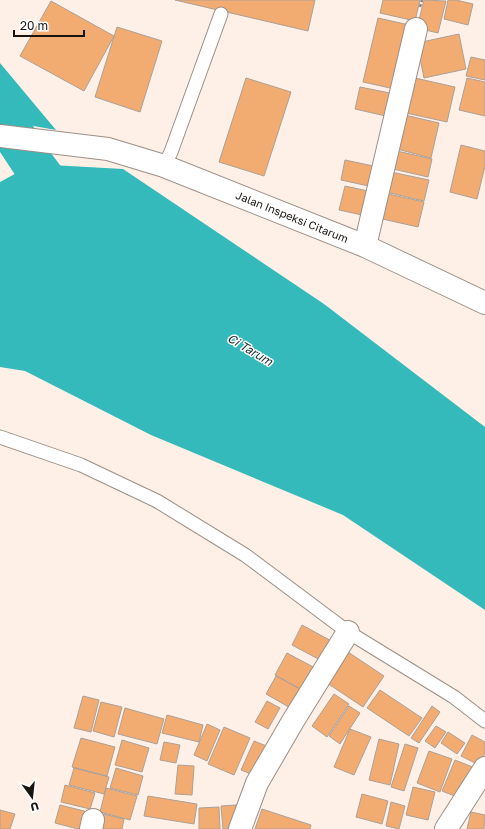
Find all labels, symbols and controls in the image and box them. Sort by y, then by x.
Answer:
scale bar [14,12,84,38]
text: 20 m [20,18,48,33]
street label: Jalan Inspeksi Citarum [234,188,350,245]
water label: Ci Tarum [225,330,277,370]
north arrow [12,777,52,817]
text: U [29,800,40,814]

